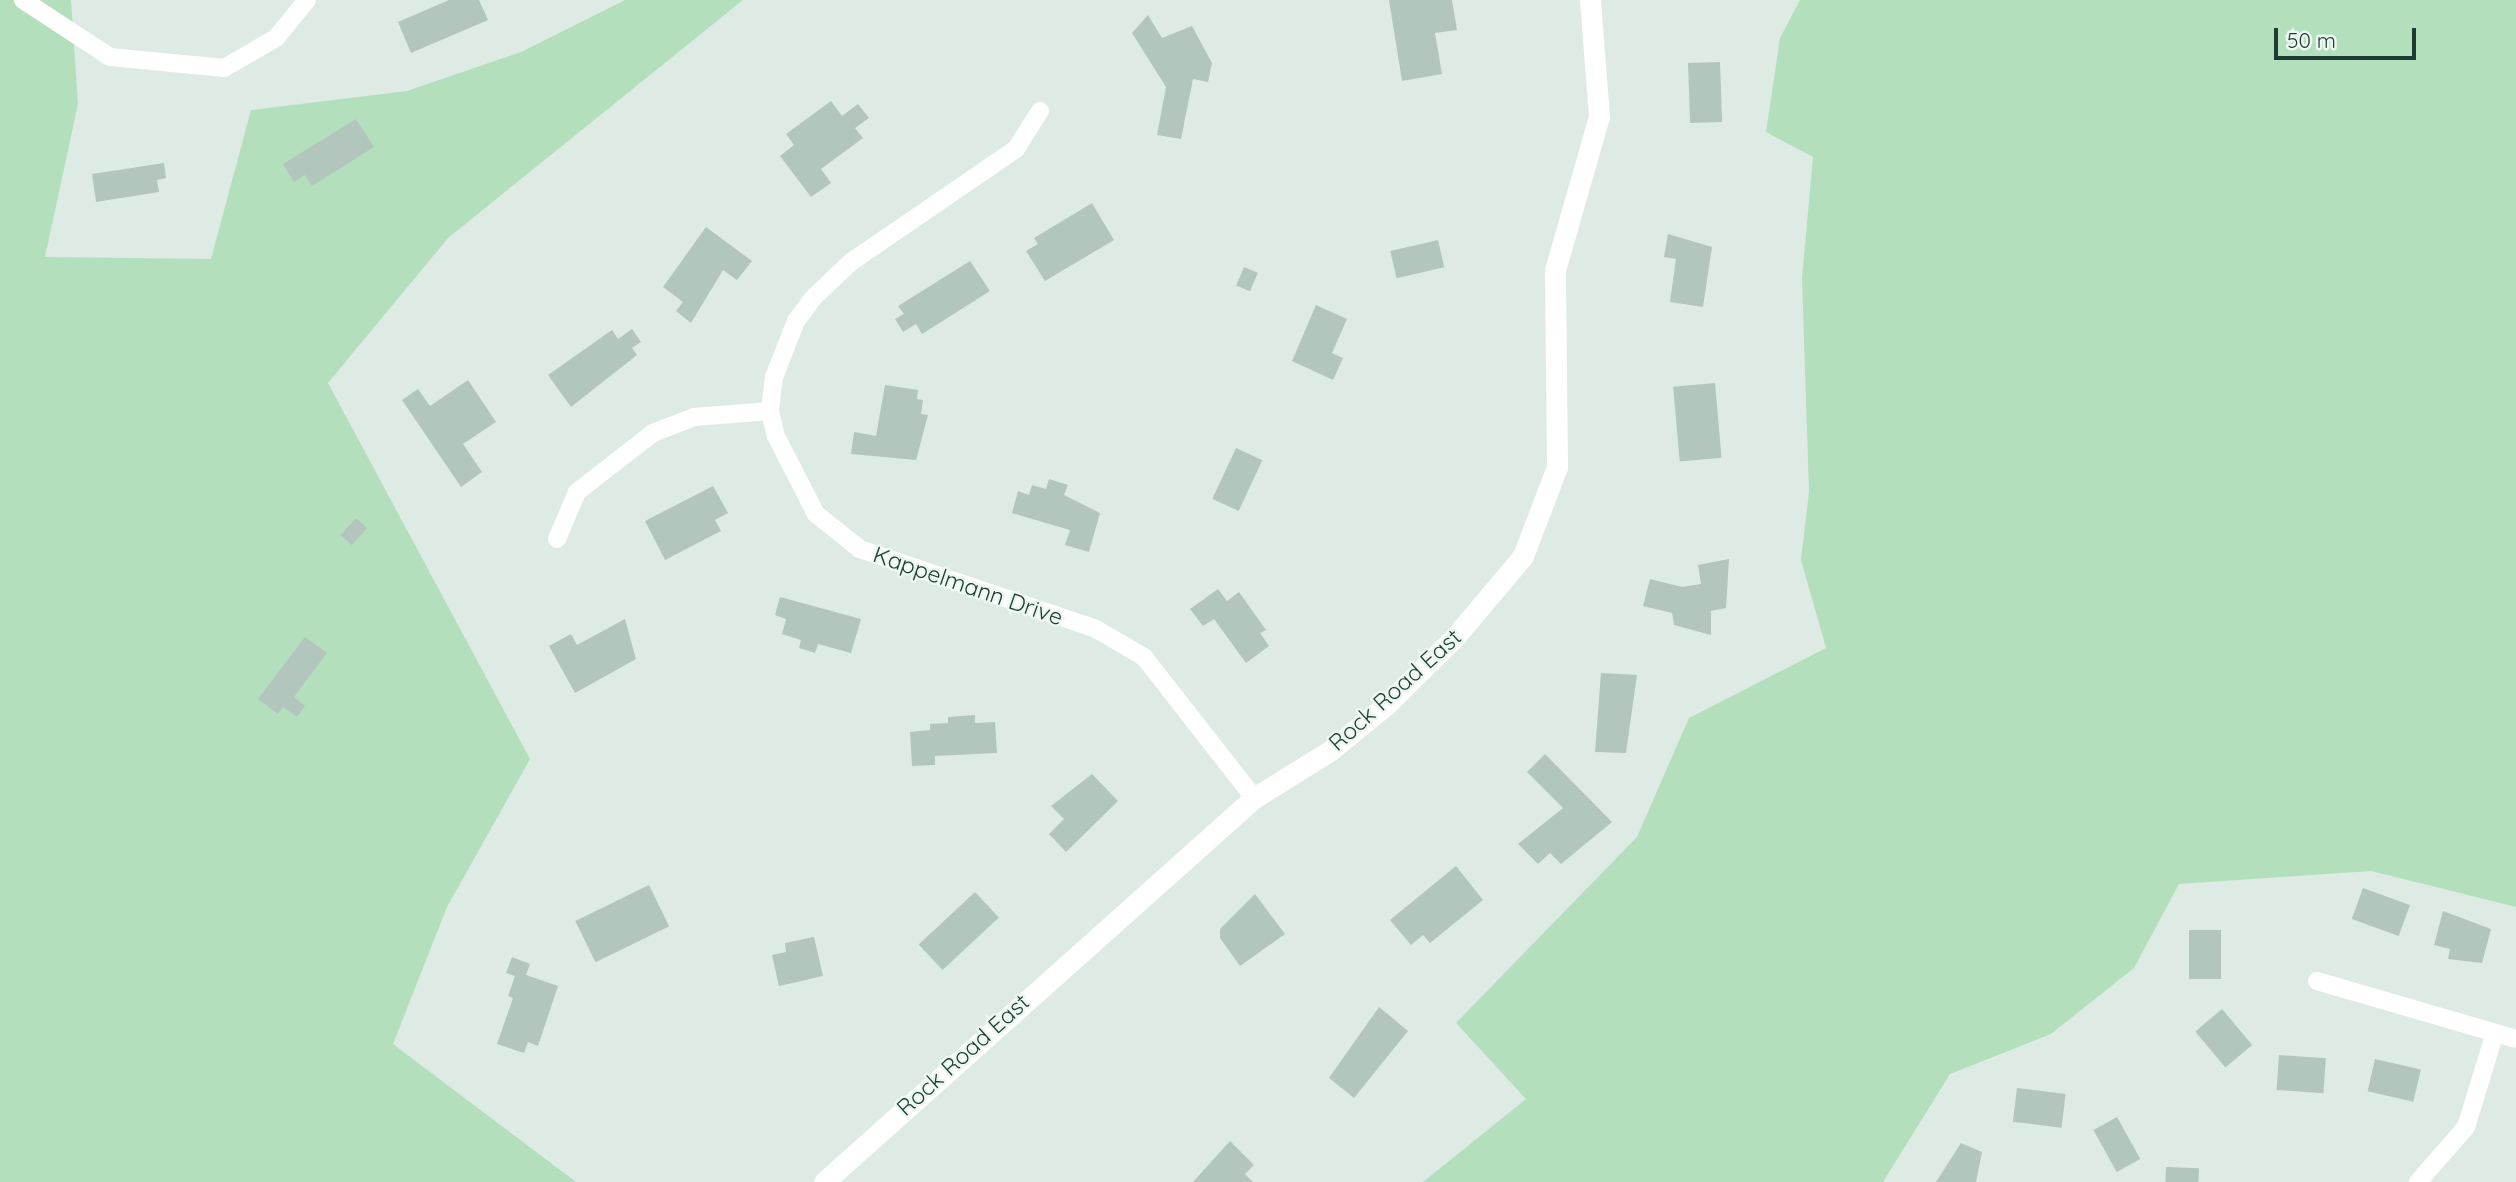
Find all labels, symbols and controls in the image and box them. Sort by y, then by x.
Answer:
scale bar [2278,14,2420,58]
text: 50 m [2287,27,2336,53]
street label: Kappelmann Drive [870,541,1066,631]
street label: Rock Road East [1323,623,1467,757]
street label: Rock Road East [891,988,1035,1122]

